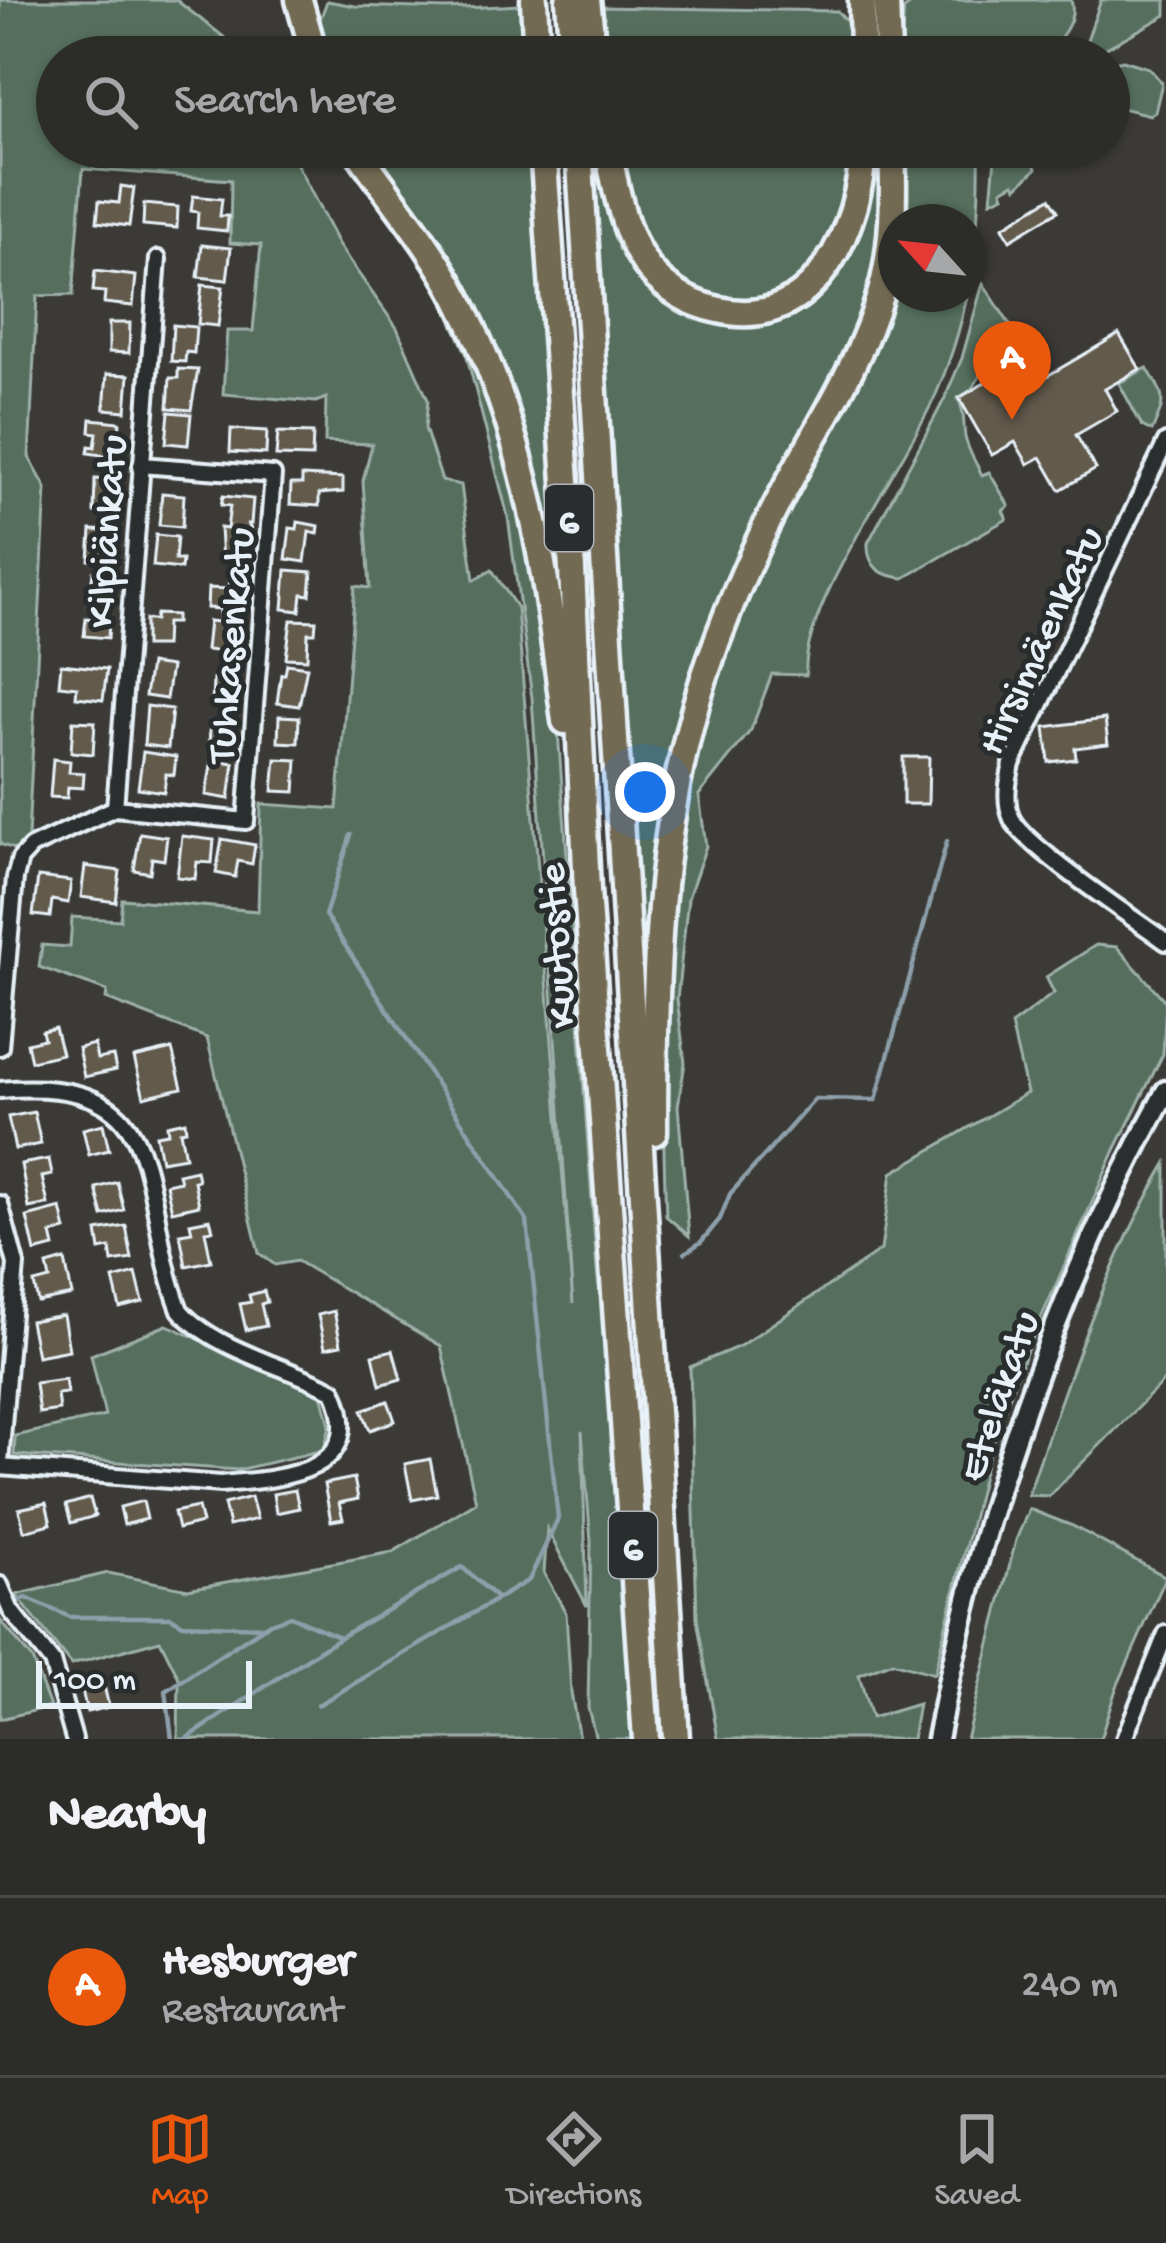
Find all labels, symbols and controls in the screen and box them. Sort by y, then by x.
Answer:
search box [36,36,1130,168]
icon: search [78,69,144,135]
text: Search here [174,76,396,129]
north arrow [878,204,986,312]
pin: A [973,321,1051,420]
street label: Kilpiänkatu [79,433,142,630]
road number: 6 [545,485,593,551]
street label: Hirsimäenkatu [970,520,1118,764]
street label: Tuhkasenkatu [200,526,269,768]
your location [615,762,675,822]
street label: Kuutostie [530,860,591,1029]
street label: Eteläkatu [950,1306,1054,1489]
road number: 6 [609,1512,657,1578]
scale bar [36,1655,252,1708]
text: 100 m [54,1663,136,1701]
text: Nearby [48,1787,206,1847]
text: Hesburger [162,1937,353,1990]
text: A [75,1964,99,2010]
text: 240 m [1021,1964,1118,2010]
text: Restaurant [162,1990,343,2036]
tab: Map [147,2106,213,2216]
tab: Directions [507,2106,641,2216]
tab: Saved [935,2106,1019,2216]

